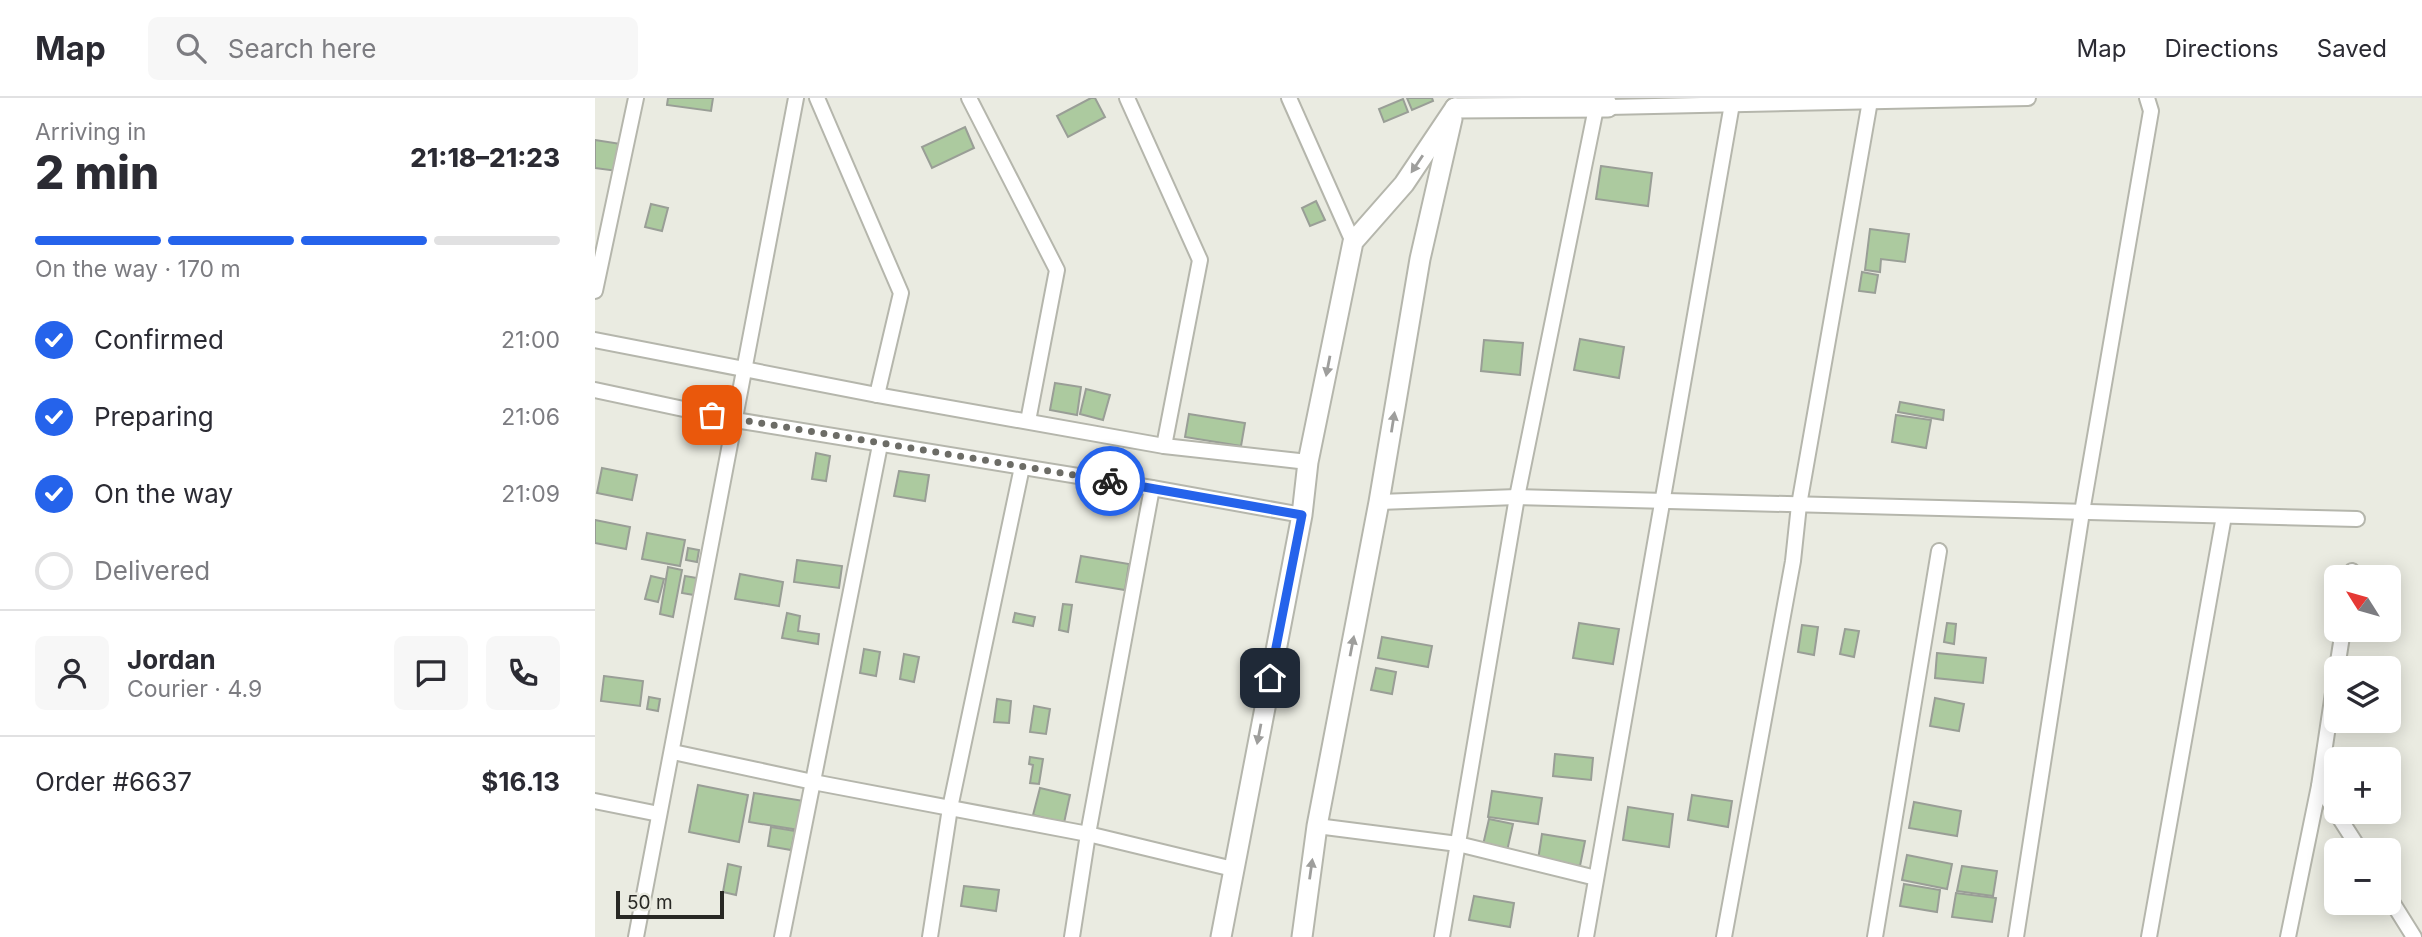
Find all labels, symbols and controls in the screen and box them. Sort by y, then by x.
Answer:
search box [148,17,638,80]
text: Map [35,28,106,68]
icon: search [172,29,210,67]
text: Search here [228,33,376,64]
text: Map [2077,34,2126,63]
text: Directions [2164,34,2279,63]
text: Saved [2317,34,2387,63]
text: Arriving in [35,118,146,146]
text: 21:18–21:23 [410,142,560,173]
text: 2 min [35,144,159,200]
one-way arrow [1411,155,1424,174]
text: On the way · 170 m [35,255,241,283]
icon: check [35,321,73,359]
text: Confirmed [94,324,224,355]
text: 21:00 [501,326,560,354]
one-way arrow [1322,355,1333,377]
pin [682,385,742,445]
icon: bag [693,396,731,434]
icon: check [35,398,73,436]
text: Preparing [94,401,214,432]
text: 21:06 [501,403,560,431]
one-way arrow [1388,411,1399,433]
courier [1075,446,1145,516]
icon: bike [1091,462,1129,500]
icon: check [35,475,73,513]
text: On the way [94,478,233,509]
text: 21:09 [501,480,560,508]
text: Delivered [94,555,210,586]
north arrow [2324,565,2401,642]
map controls [2324,565,2401,915]
one-way arrow [1347,635,1358,657]
button: person [35,636,109,710]
button: chat [394,636,468,710]
button: phone [486,636,560,710]
text: Jordan [127,644,216,675]
pin [1240,648,1300,708]
button: layers [2324,656,2401,733]
icon: home [1251,659,1289,697]
text: Courier · 4.9 [127,675,262,703]
one-way arrow [1254,723,1265,745]
button: + [2324,747,2401,824]
text: Order #6637 [35,766,192,797]
text: $16.13 [481,766,560,797]
button: − [2324,838,2401,915]
one-way arrow [1306,858,1317,880]
scale bar [616,888,725,920]
text: 50 m [627,891,673,914]

